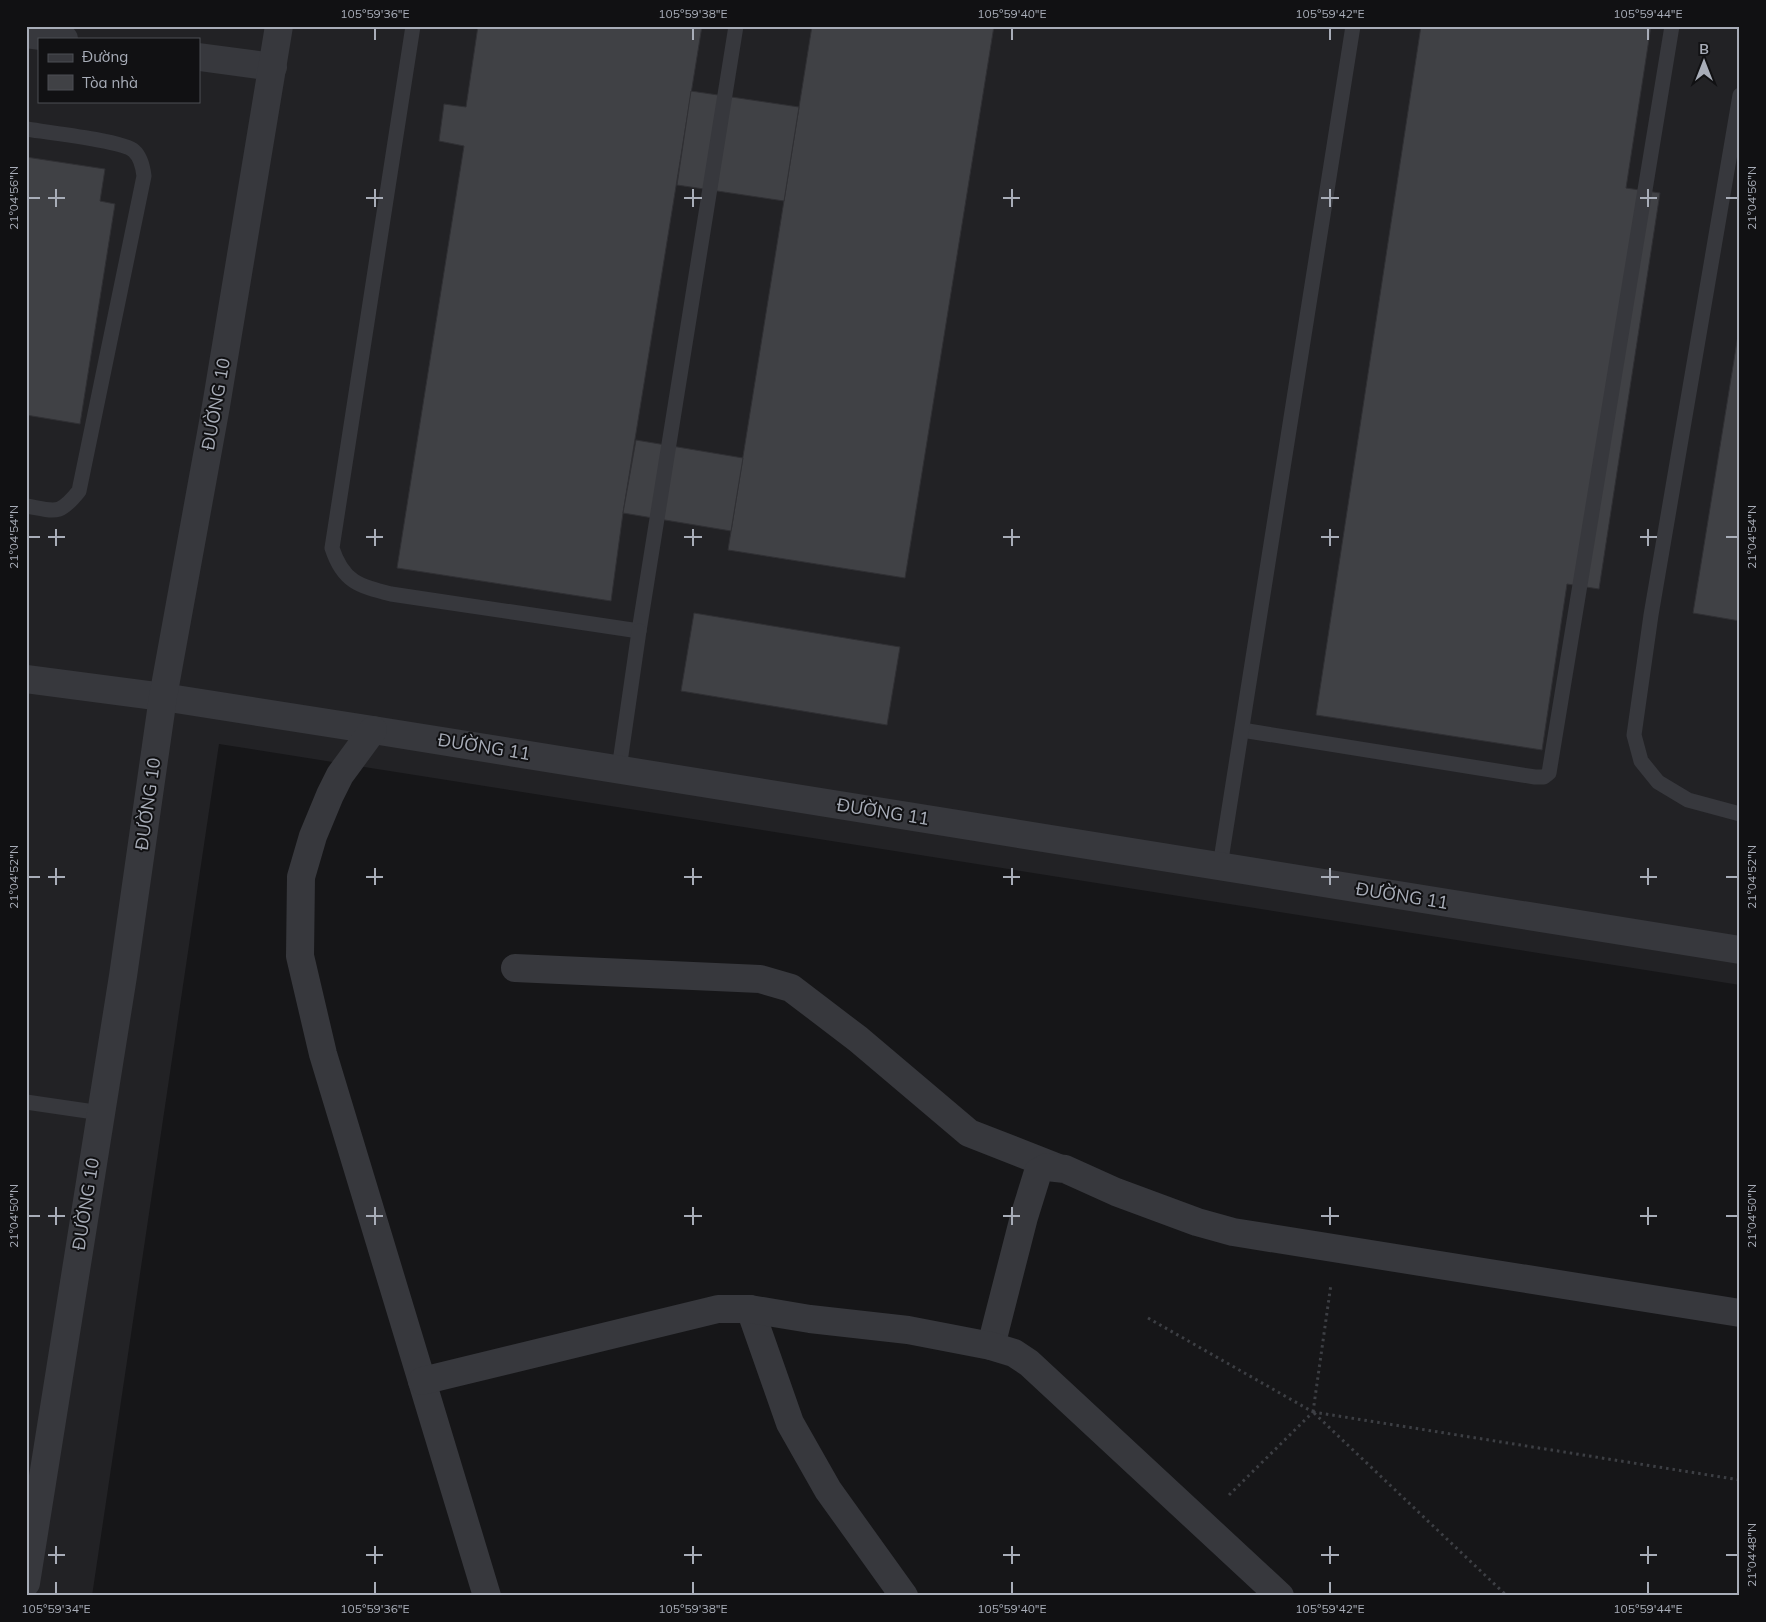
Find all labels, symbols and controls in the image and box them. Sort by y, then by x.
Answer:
text: 105°59'36"E [340,6,410,21]
text: 105°59'38"E [658,6,728,21]
text: 105°59'40"E [977,6,1047,21]
text: 105°59'42"E [1295,6,1365,21]
text: 105°59'44"E [1613,6,1683,21]
legend [38,38,200,102]
north arrow [1678,38,1728,88]
text: B [1699,40,1709,58]
text: Đường [82,47,128,66]
text: Tòa nhà [82,73,138,92]
text: 21°04'56"N [6,166,21,230]
text: 21°04'56"N [1744,166,1759,230]
street label: ĐƯỜNG 10 [196,356,235,452]
text: 21°04'54"N [6,505,21,569]
text: 21°04'54"N [1744,505,1759,569]
street label: ĐƯỜNG 11 [436,728,532,765]
street label: ĐƯỜNG 10 [130,756,165,852]
street label: ĐƯỜNG 11 [835,793,931,830]
text: 21°04'52"N [6,845,21,909]
text: 21°04'52"N [1744,845,1759,909]
street label: ĐƯỜNG 11 [1354,877,1450,914]
street label: ĐƯỜNG 10 [67,1156,104,1252]
text: 21°04'50"N [6,1184,21,1248]
text: 21°04'50"N [1744,1184,1759,1248]
text: 21°04'48"N [1744,1523,1759,1587]
text: 105°59'34"E [21,1601,91,1616]
text: 105°59'36"E [340,1601,410,1616]
text: 105°59'38"E [658,1601,728,1616]
text: 105°59'40"E [977,1601,1047,1616]
text: 105°59'42"E [1295,1601,1365,1616]
text: 105°59'44"E [1613,1601,1683,1616]

